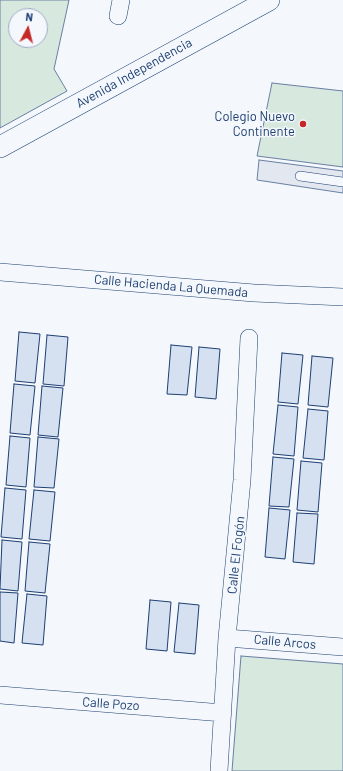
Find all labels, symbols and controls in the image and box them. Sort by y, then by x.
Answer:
north arrow [8,8,48,48]
text: N [25,10,34,23]
street label: Avenida Independencia [73,35,195,111]
place label: Colegio Nuevo Continente [215,109,295,140]
marker: Colegio Nuevo Continente [298,119,308,129]
street label: Calle Hacienda La Quemada [93,271,249,301]
street label: Calle El Fogón [224,515,248,595]
street label: Calle Arcos [253,632,317,652]
street label: Calle Pozo [82,694,140,714]

